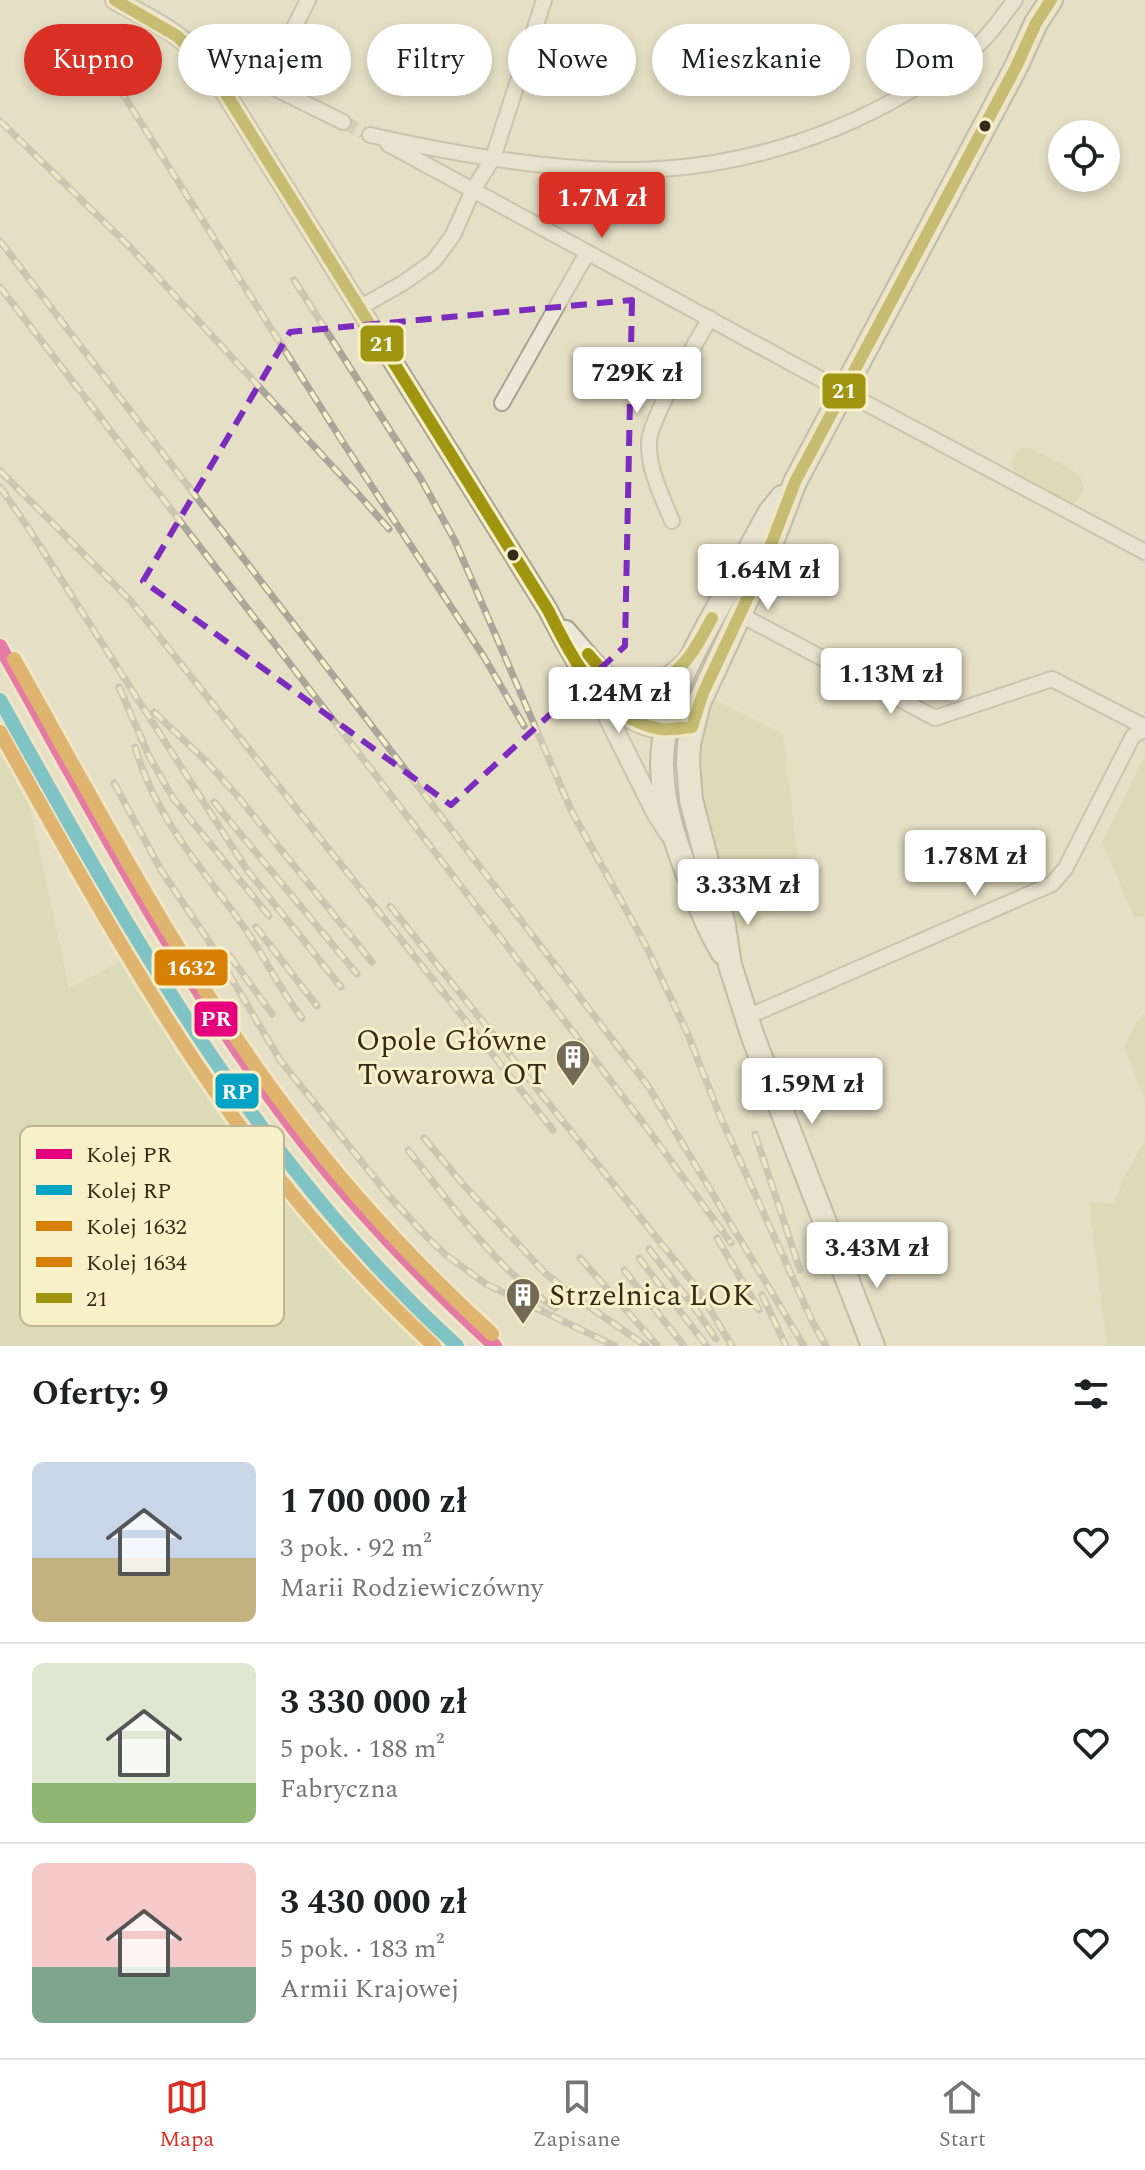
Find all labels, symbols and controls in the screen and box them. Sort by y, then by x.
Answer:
chip: Kupno [24,24,162,96]
chip: Wynajem [178,24,351,96]
chip: Filtry [367,24,492,96]
chip: Nowe [508,24,636,96]
chip: Mieszkanie [652,24,850,96]
chip: Dom [866,24,983,96]
unlabelled marker [977,118,993,134]
map controls [1048,120,1120,192]
button: locate [1048,120,1120,192]
pin: 1.7M zł [528,172,676,240]
text: 1.7M zł [557,178,647,218]
line badge: 21 [359,324,405,363]
text: 21 [370,328,394,361]
pin: 729K zł [563,347,711,415]
text: 729K zł [591,353,683,393]
line badge: 21 [821,372,867,410]
text: 21 [832,375,856,408]
pin: 1.64M zł [685,544,851,612]
unlabelled marker [505,547,521,563]
text: 1.64M zł [716,550,820,590]
pin: 1.13M zł [808,648,974,716]
text: 1.13M zł [839,654,943,694]
pin: 1.24M zł [536,667,702,735]
text: 1.24M zł [567,673,671,713]
pin: 1.78M zł [892,830,1058,898]
text: 1.78M zł [923,836,1027,876]
pin: 3.33M zł [665,859,831,927]
text: 3.33M zł [696,865,800,905]
line badge: 1632 [153,948,229,987]
text: 1632 [166,952,216,985]
line badge: PR [193,1000,239,1038]
text: PR [200,1003,233,1036]
place label: Opole Główne Towarowa OT [356,1018,547,1098]
building icon: Opole Główne Towarowa OT [554,1038,592,1088]
pin: 1.59M zł [729,1058,895,1126]
text: 1.59M zł [760,1064,864,1104]
line badge: RP [214,1072,260,1110]
text: RP [221,1076,253,1109]
legend [20,1126,284,1326]
text: Kolej PR [86,1139,172,1172]
text: Kolej RP [86,1175,171,1208]
text: Kolej 1632 [86,1211,187,1244]
pin: 3.43M zł [794,1222,960,1290]
text: 3.43M zł [825,1228,929,1268]
text: Kolej 1634 [86,1247,187,1280]
place label: Strzelnica LOK [549,1273,754,1319]
building icon: Strzelnica LOK [504,1276,542,1326]
text: 21 [86,1283,108,1316]
text: Oferty: 9 [32,1368,169,1420]
icon: filters [1069,1372,1113,1416]
text: 1 700 000 zł [280,1476,467,1528]
icon: home [96,1494,192,1590]
icon: heart [1069,1520,1113,1564]
text: 3 pok. · 92 m² [280,1528,431,1568]
text: Marii Rodziewiczówny [280,1568,543,1608]
text: 3 330 000 zł [280,1677,467,1729]
icon: home [96,1695,192,1791]
icon: heart [1069,1721,1113,1765]
text: 5 pok. · 188 m² [280,1729,444,1769]
text: Fabryczna [280,1769,398,1809]
text: 3 430 000 zł [280,1877,467,1929]
icon: home [96,1895,192,1991]
icon: heart [1069,1921,1113,1965]
text: 5 pok. · 183 m² [280,1929,444,1969]
text: Armii Krajowej [280,1969,459,2009]
tab: Mapa [159,2075,214,2156]
tab: Zapisane [533,2075,621,2156]
tab: Start [939,2075,986,2156]

